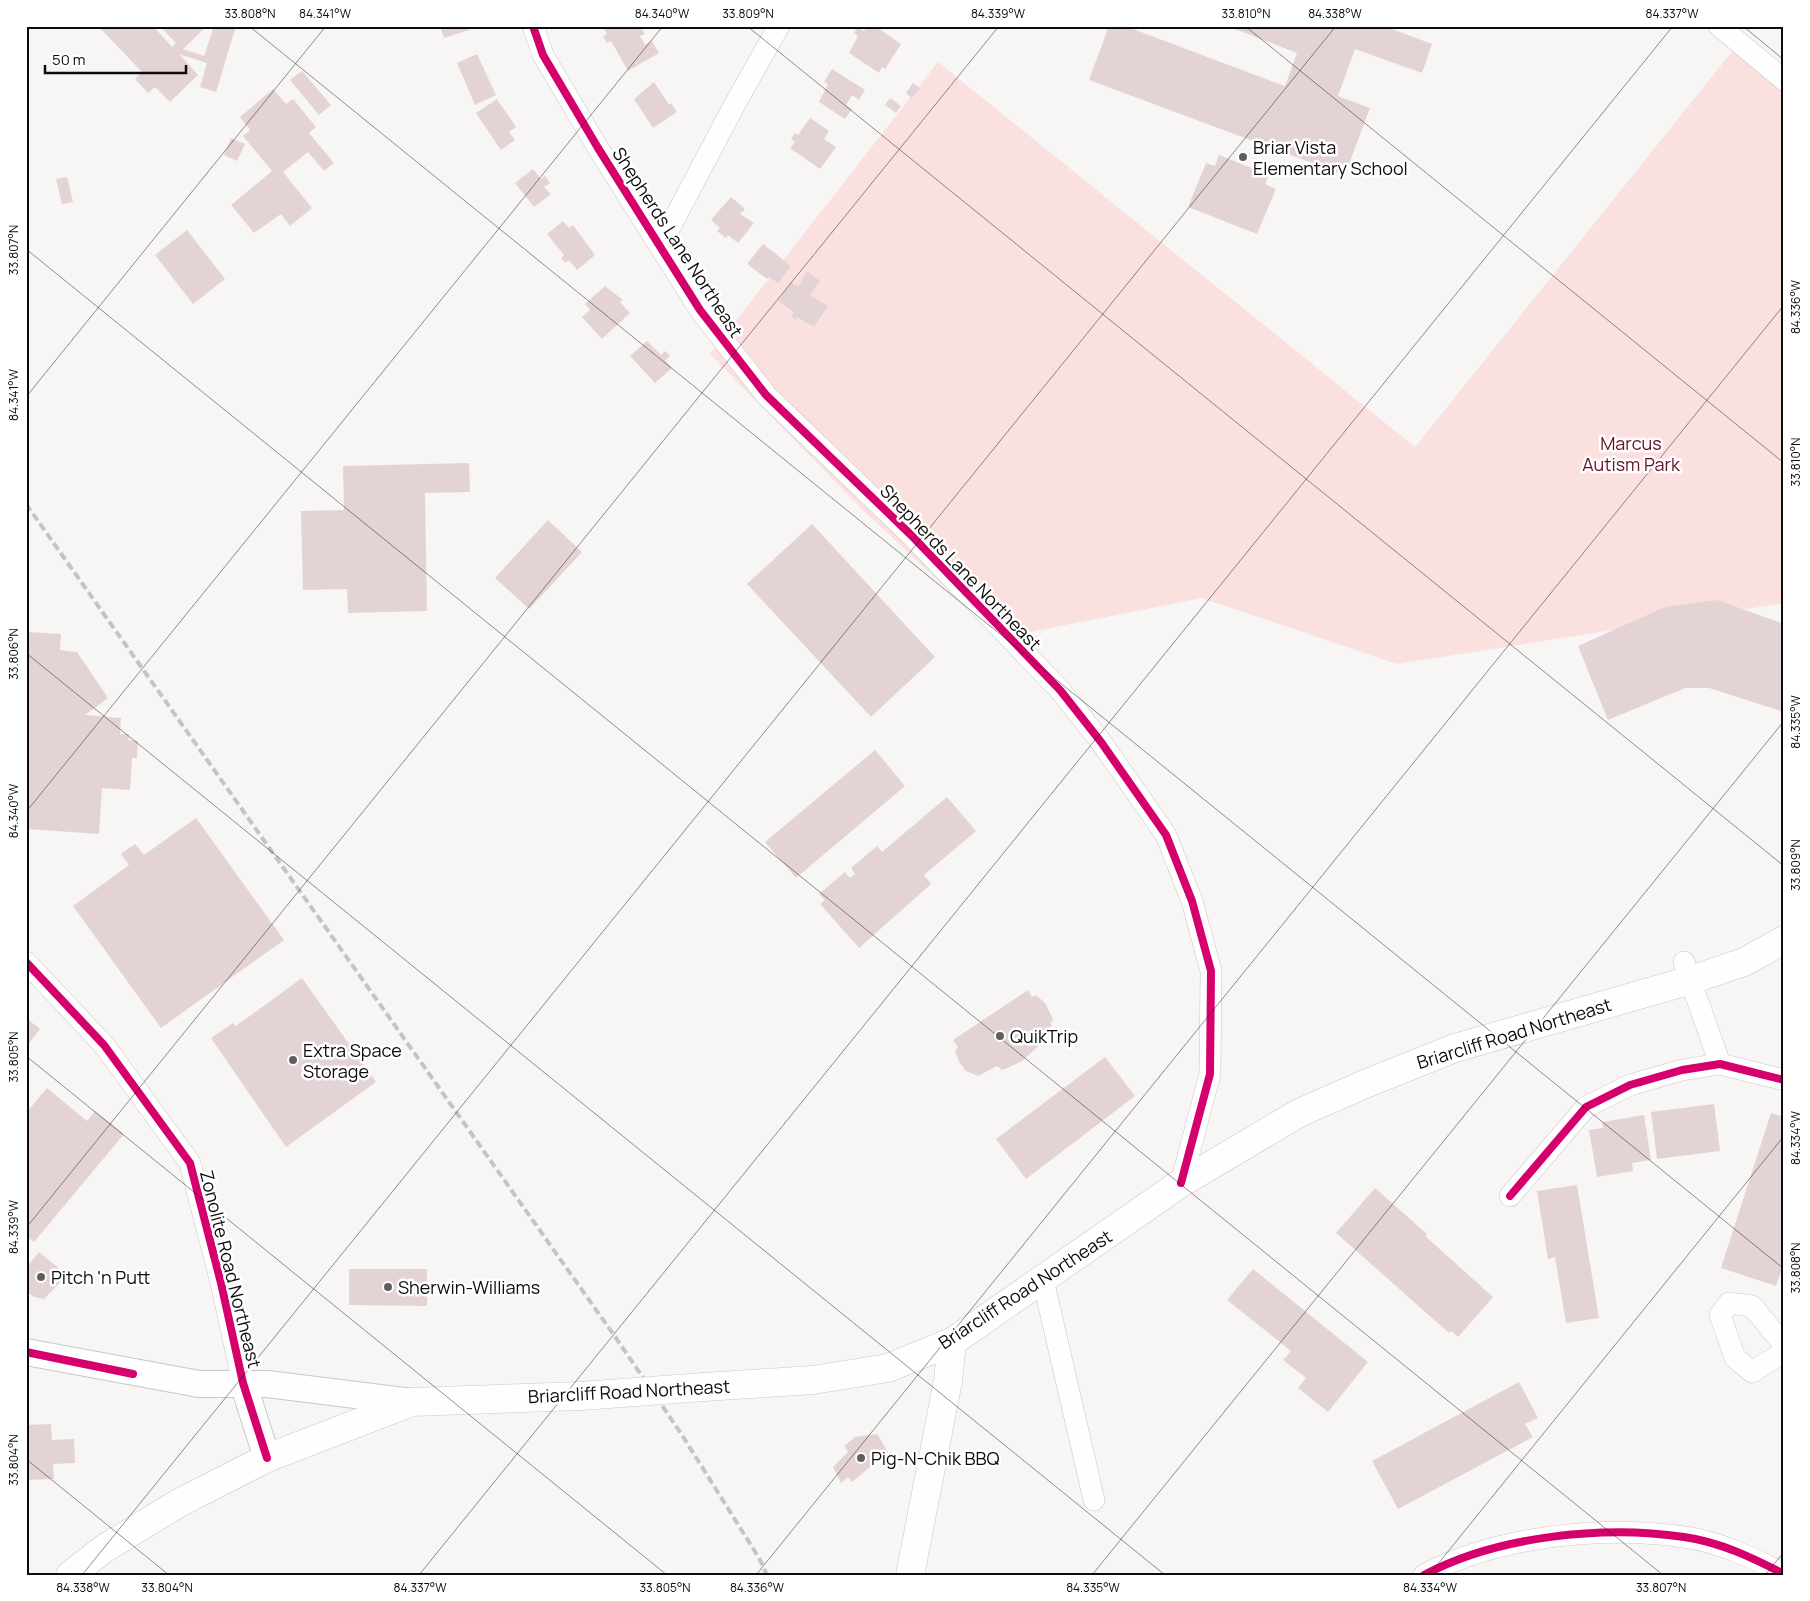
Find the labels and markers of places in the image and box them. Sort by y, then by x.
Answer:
place label: Briar Vista Elementary School [1253,135,1408,180]
marker: Briar Vista Elementary School [1237,151,1249,163]
place label: QuikTrip [1010,1024,1078,1048]
marker: QuikTrip [994,1030,1006,1042]
place label: Extra Space Storage [303,1038,402,1083]
marker: Extra Space Storage [287,1054,299,1066]
place label: Pitch 'n Putt [51,1265,150,1289]
marker: Pitch 'n Putt [35,1271,47,1283]
place label: Sherwin-Williams [398,1275,540,1299]
marker: Sherwin-Williams [382,1281,394,1293]
place label: Pig-N-Chik BBQ [871,1446,1000,1470]
marker: Pig-N-Chik BBQ [855,1452,867,1464]

